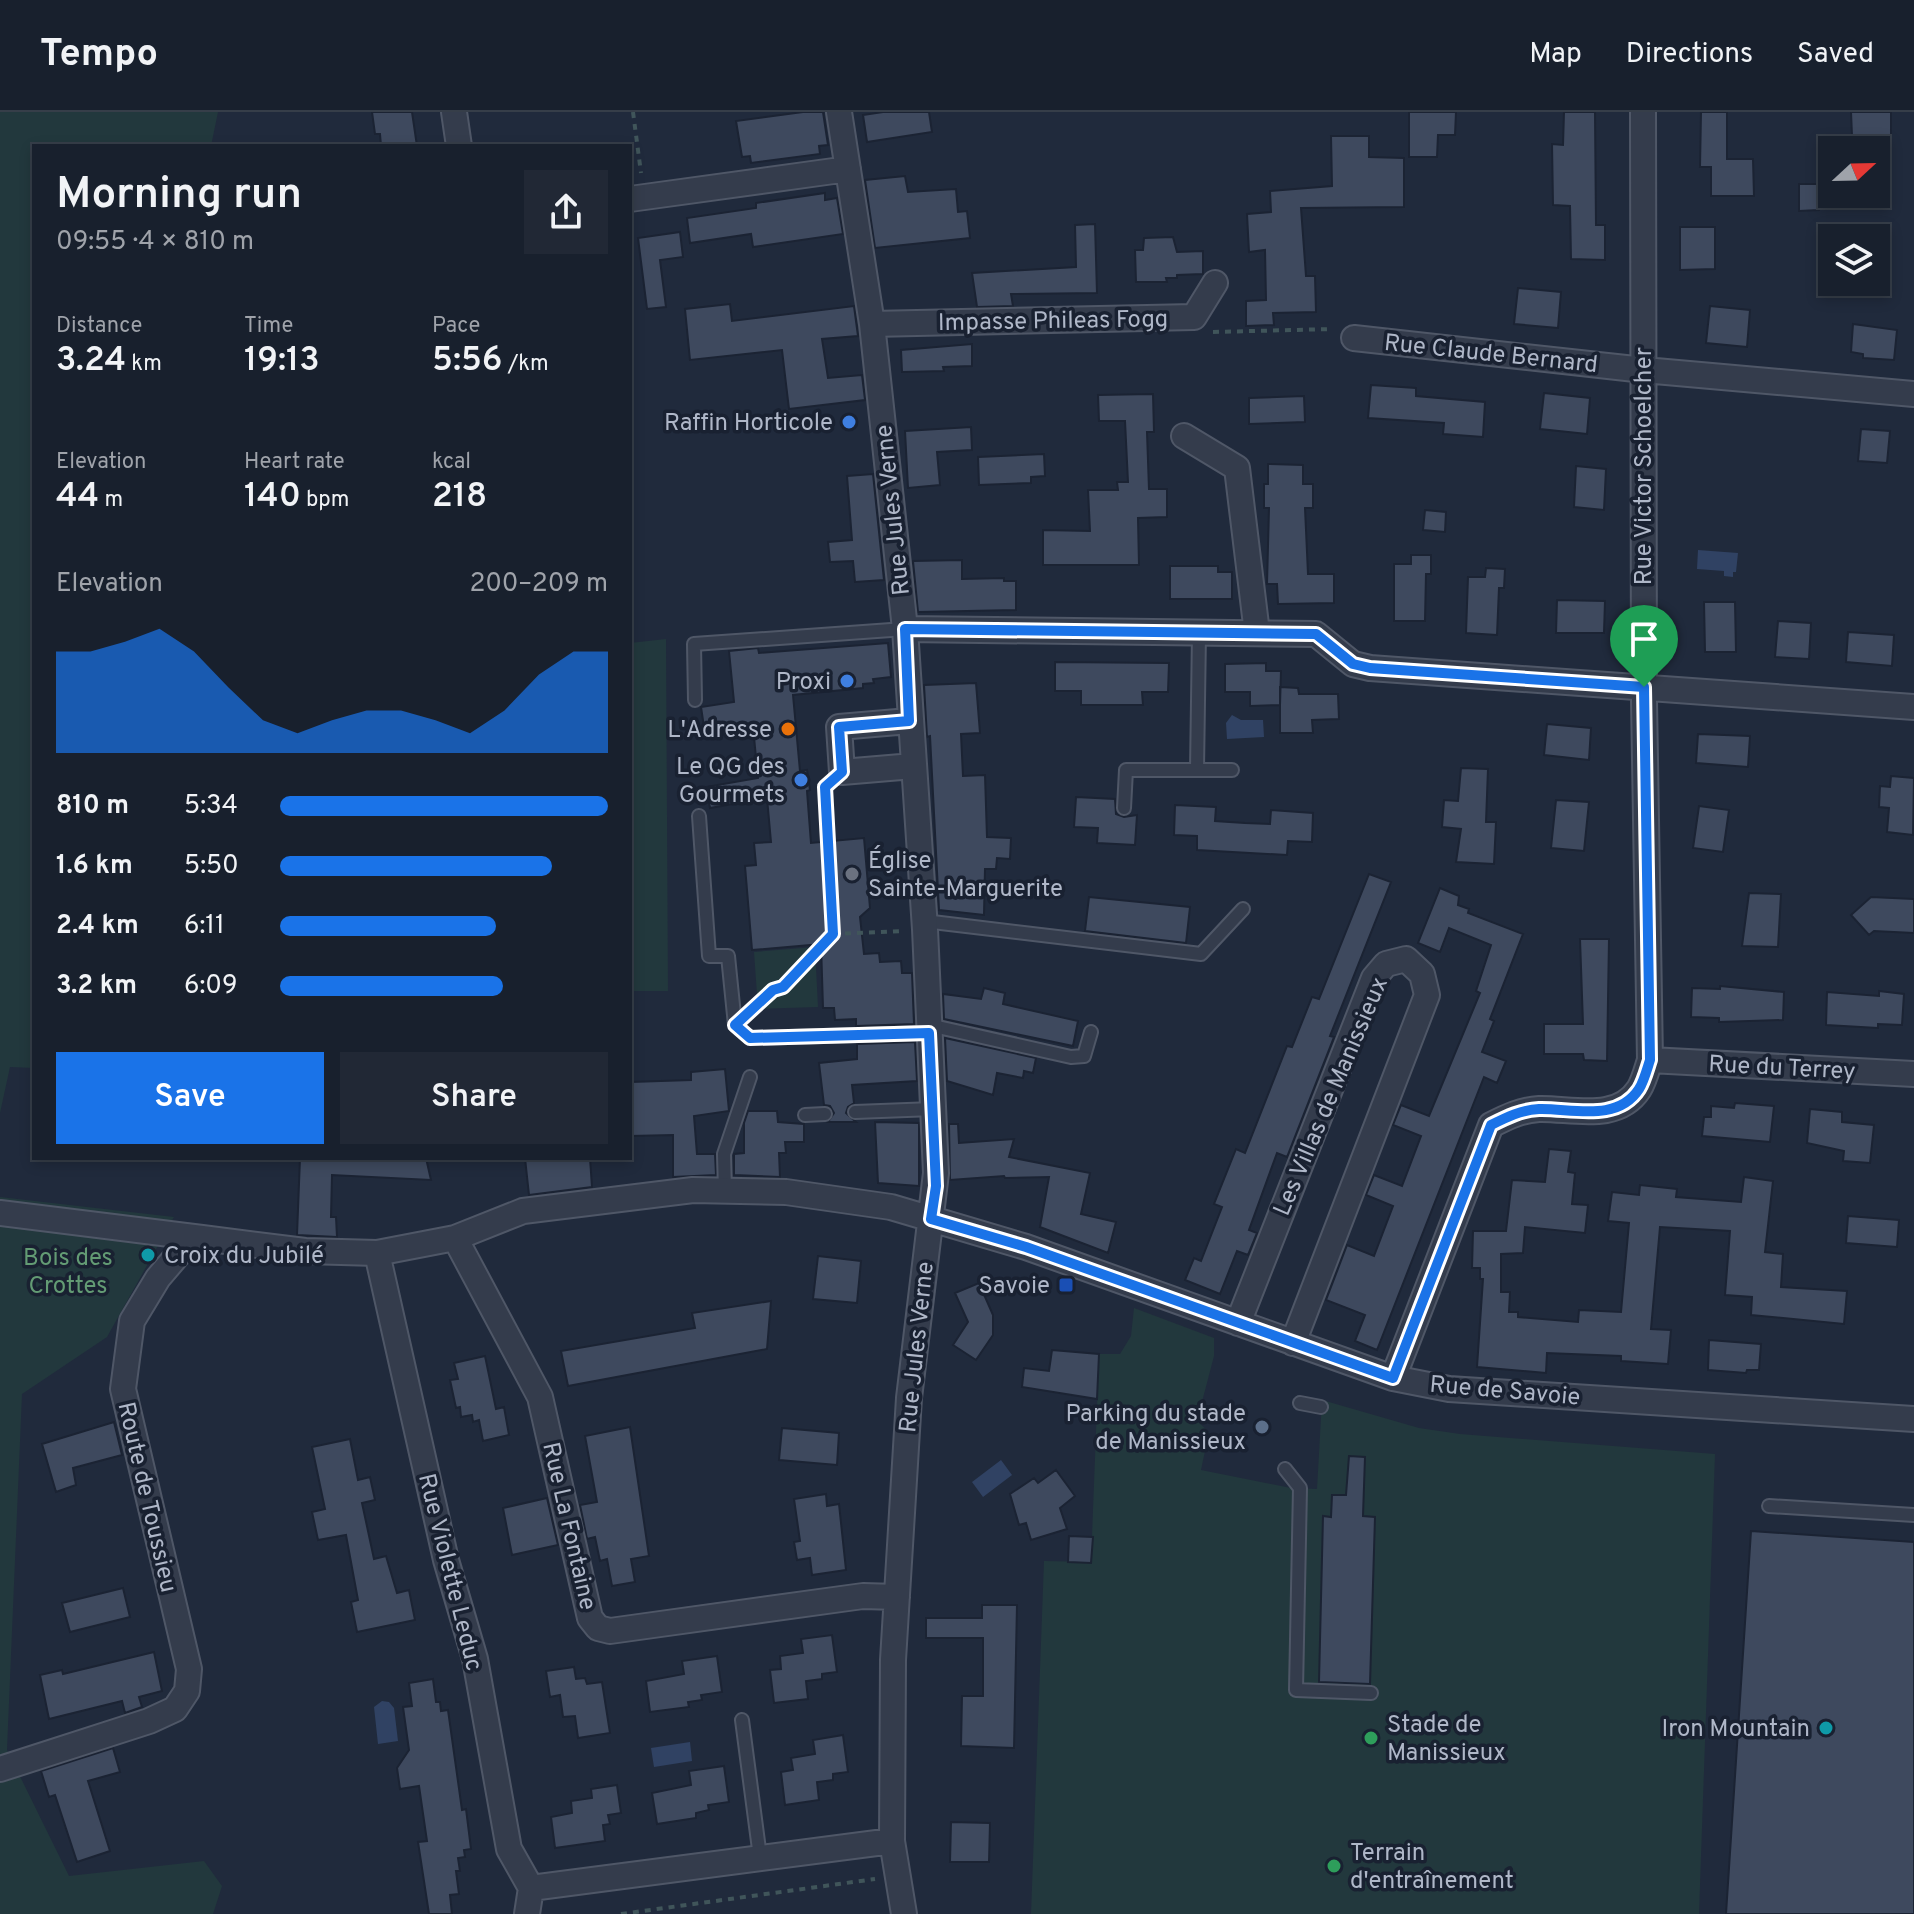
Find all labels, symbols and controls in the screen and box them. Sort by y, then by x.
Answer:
text: Tempo [40,31,158,80]
text: Map [1529,37,1582,73]
text: Directions [1626,37,1753,73]
text: Saved [1797,37,1874,73]
north arrow [1818,136,1890,208]
map controls [1818,136,1890,296]
text: Morning run [56,168,302,224]
button: share [524,170,608,254]
button: layers [1818,224,1890,296]
text: 09:55 · 4 × 810 m [56,226,254,259]
street label: Impasse Phileas Fogg [938,305,1168,339]
text: Distance [56,313,142,340]
text: Time [244,313,293,340]
text: Pace [432,313,480,340]
street label: Rue Claude Bernard [1383,329,1599,381]
text: 3.24 [56,340,126,383]
text: 19:13 [244,340,320,383]
text: 5:56 [432,340,503,383]
street label: Rue Victor Schoelcher [1630,347,1660,585]
text: km [126,351,162,378]
text: /km [503,351,549,378]
place label: Raffin Horticole [664,409,833,439]
marker: Raffin Horticole [840,413,858,431]
street label: Rue Jules Verne [870,423,918,597]
text: Elevation [56,449,146,476]
text: Heart rate [244,449,345,476]
text: kcal [432,449,471,476]
text: 44 [56,476,99,519]
text: 140 [244,476,301,519]
text: 218 [432,476,487,519]
text: m [99,487,123,514]
text: bpm [301,487,349,514]
text: Elevation [56,568,163,601]
text: 200–209 m [469,568,608,601]
pin [1610,605,1678,687]
icon: arrive [1622,617,1666,661]
place label: Proxi [776,668,831,698]
marker: Proxi [838,672,856,690]
place label: L'Adresse [667,716,772,746]
marker: L'Adresse [779,720,797,738]
place label: Le QG des Gourmets [676,753,785,811]
marker: Le QG des Gourmets [792,771,810,789]
text: 810 m [56,790,129,823]
text: 5:34 [184,790,238,823]
place label: Église Sainte-Marguerite [868,845,1063,905]
text: 1.6 km [56,850,133,883]
text: 5:50 [184,850,239,883]
marker: Église Sainte-Marguerite [843,865,861,883]
text: 2.4 km [56,910,139,943]
text: 6:11 [184,910,225,943]
text: 3.2 km [56,970,137,1003]
text: 6:09 [184,970,238,1003]
street label: Les Villas de Manissieux [1268,973,1396,1221]
street label: Rue du Terrey [1708,1050,1856,1088]
button: Save [56,1052,324,1144]
button: Share [340,1052,608,1144]
place label: Croix du Jubilé [164,1242,324,1272]
park label: Bois des Crottes [23,1244,113,1302]
marker: Croix du Jubilé [139,1246,157,1264]
street label: Rue Jules Verne [894,1260,942,1434]
place label: Savoie [978,1272,1050,1302]
marker: Savoie [1057,1276,1075,1294]
street label: Rue de Savoie [1428,1370,1581,1414]
street label: Route de Toussieu [110,1399,183,1596]
place label: Parking du stade de Manissieux [1065,1400,1246,1458]
marker: Parking du stade de Manissieux [1253,1418,1271,1436]
street label: Rue La Fontaine [534,1439,602,1613]
street label: Rue Violette Leduc [410,1471,488,1674]
place label: Stade de Manissieux [1387,1711,1506,1769]
place label: Iron Mountain [1661,1715,1810,1745]
marker: Iron Mountain [1817,1719,1835,1737]
marker: Stade de Manissieux [1362,1729,1380,1747]
place label: Terrain d'entraînement [1350,1839,1514,1897]
marker: Terrain d'entraînement [1325,1857,1343,1875]

